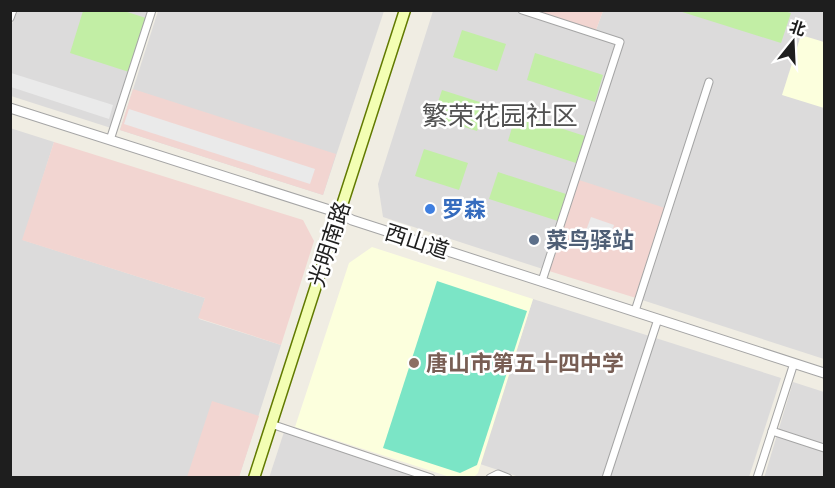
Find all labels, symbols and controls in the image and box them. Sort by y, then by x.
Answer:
north arrow [763,12,823,72]
text: 北 [787,16,808,39]
district label: 繁荣花园社区 [422,99,578,130]
place label: 罗森 [442,195,486,222]
street label: 光明南路 [302,198,355,290]
marker: 罗森 [423,202,437,216]
street label: 西山道 [382,217,453,264]
place label: 菜鸟驿站 [546,226,634,253]
marker: 菜鸟驿站 [527,233,541,247]
place label: 唐山市第五十四中学 [426,349,624,376]
marker: 唐山市第五十四中学 [407,356,421,370]

